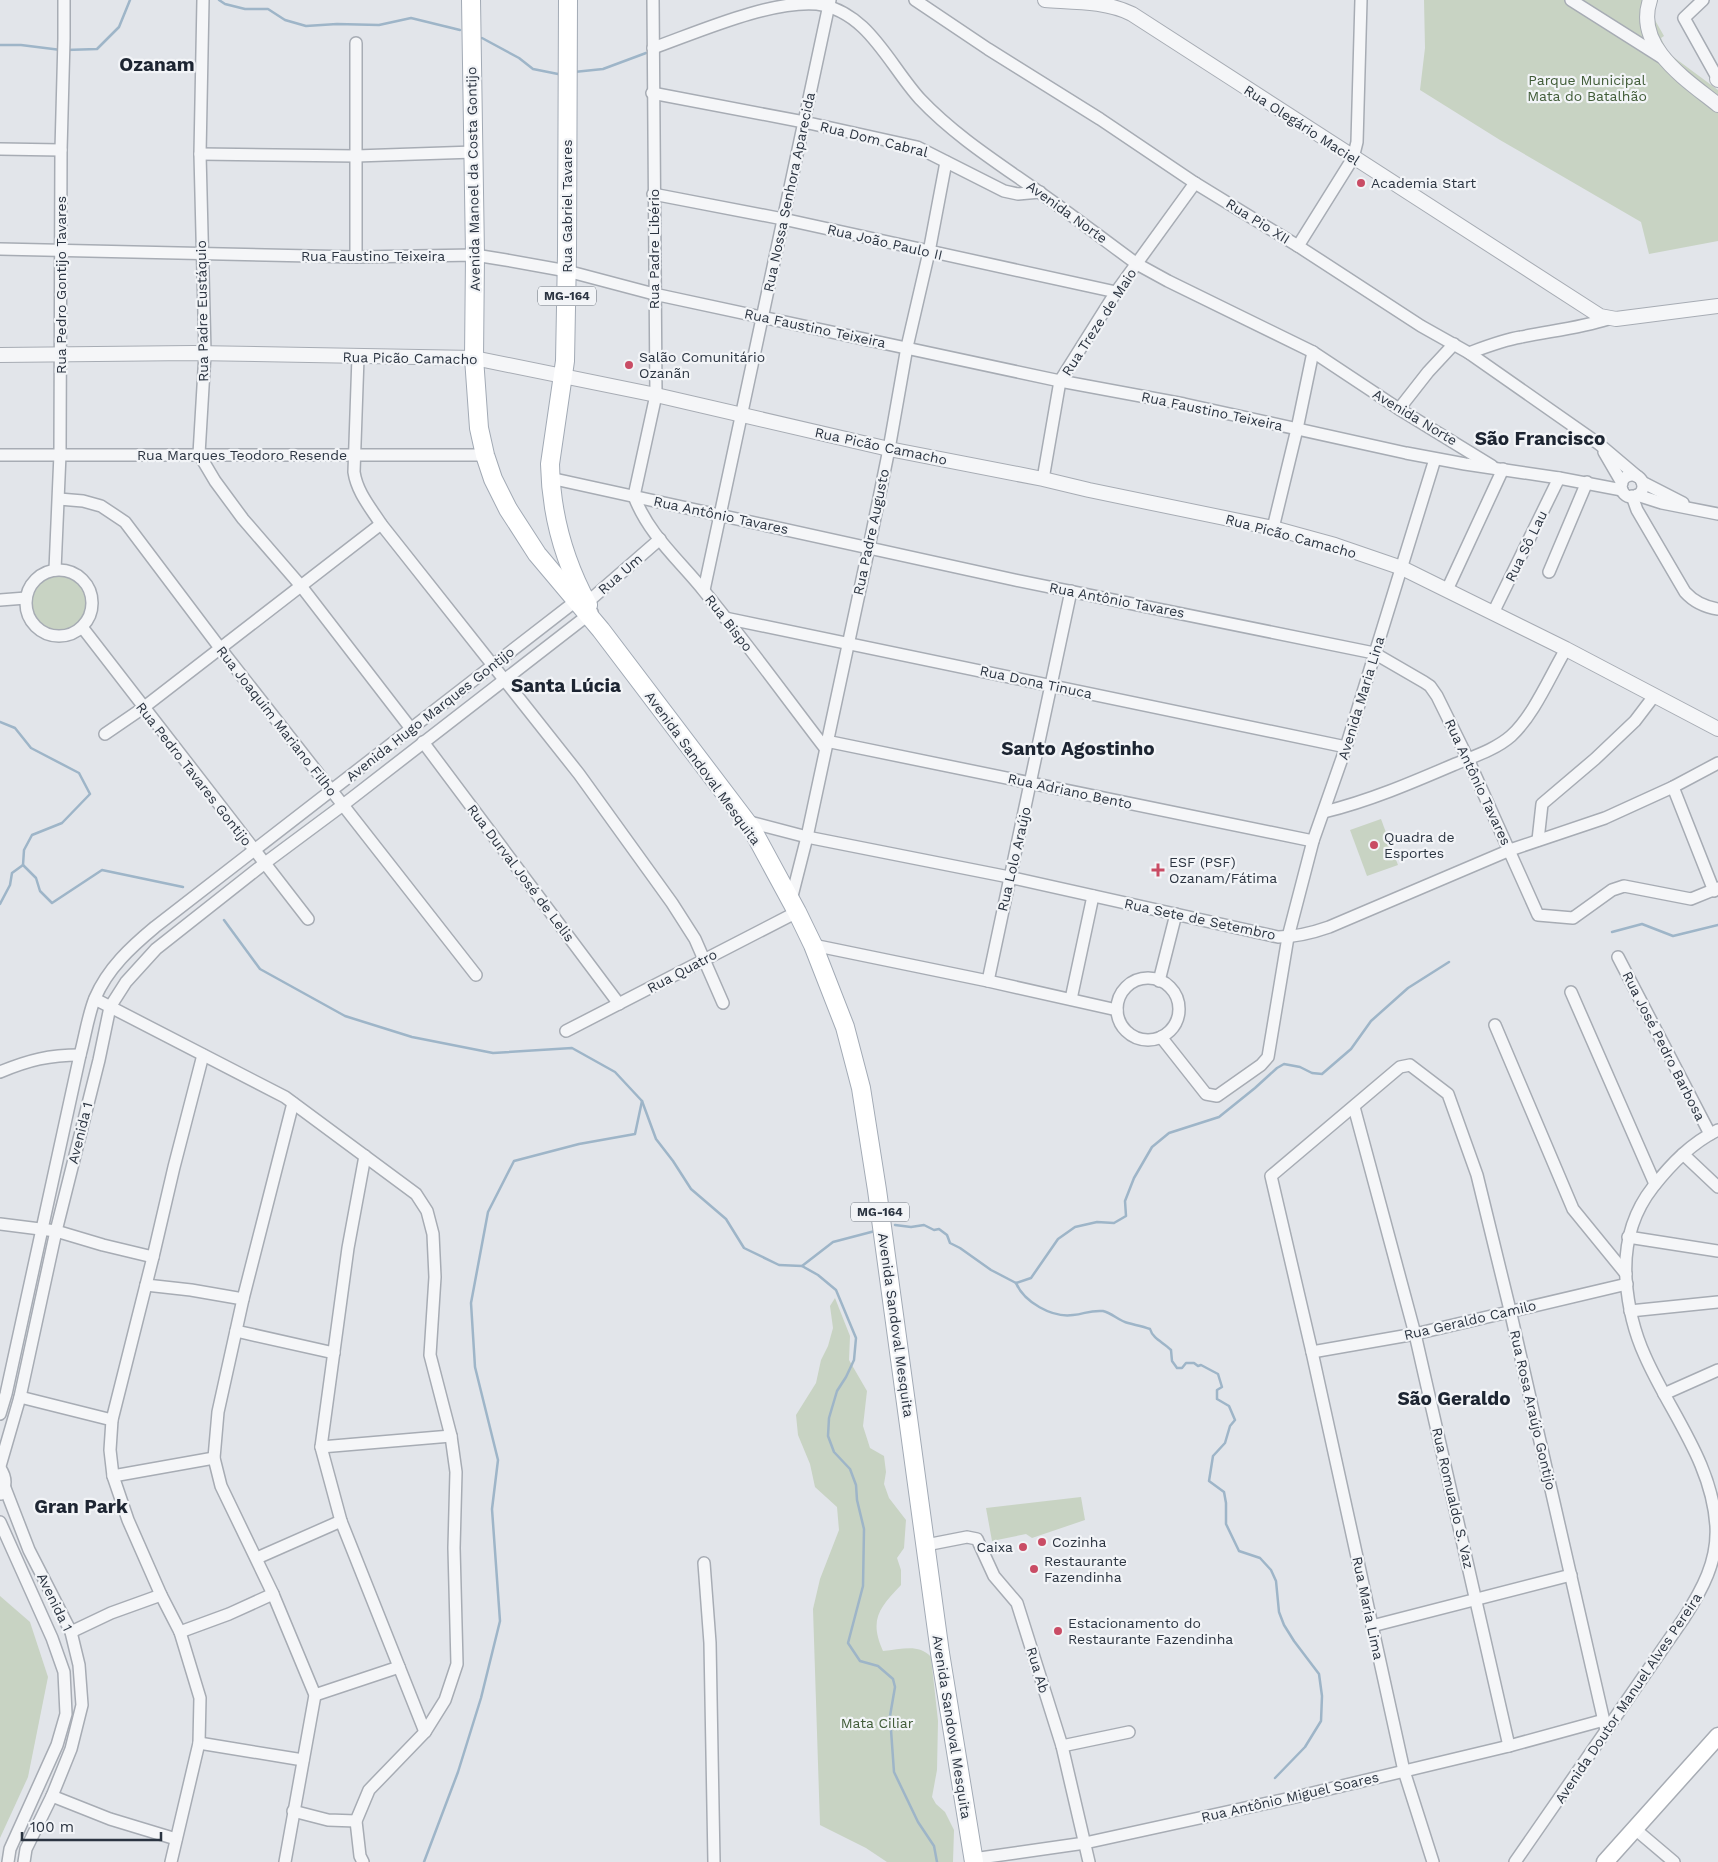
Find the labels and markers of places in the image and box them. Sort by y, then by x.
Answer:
place label: Academia Start [1371,175,1476,191]
marker: Academia Start [1355,177,1367,189]
place label: Salão Comunitário Ozanãn [639,349,765,381]
marker: Salão Comunitário Ozanãn [623,359,635,371]
place label: Quadra de Esportes [1384,829,1455,861]
marker: Quadra de Esportes [1368,839,1380,851]
place label: ESF (PSF) Ozanam/Fátima [1169,854,1277,886]
marker: ESF (PSF) Ozanam/Fátima [1151,863,1165,877]
place label: Cozinha [1052,1534,1106,1550]
marker: Cozinha [1036,1536,1048,1548]
place label: Caixa [977,1539,1013,1555]
marker: Caixa [1017,1541,1029,1553]
place label: Restaurante Fazendinha [1044,1553,1127,1585]
marker: Restaurante Fazendinha [1028,1563,1040,1575]
place label: Estacionamento do Restaurante Fazendinha [1068,1615,1233,1647]
marker: Estacionamento do Restaurante Fazendinha [1052,1625,1064,1637]

